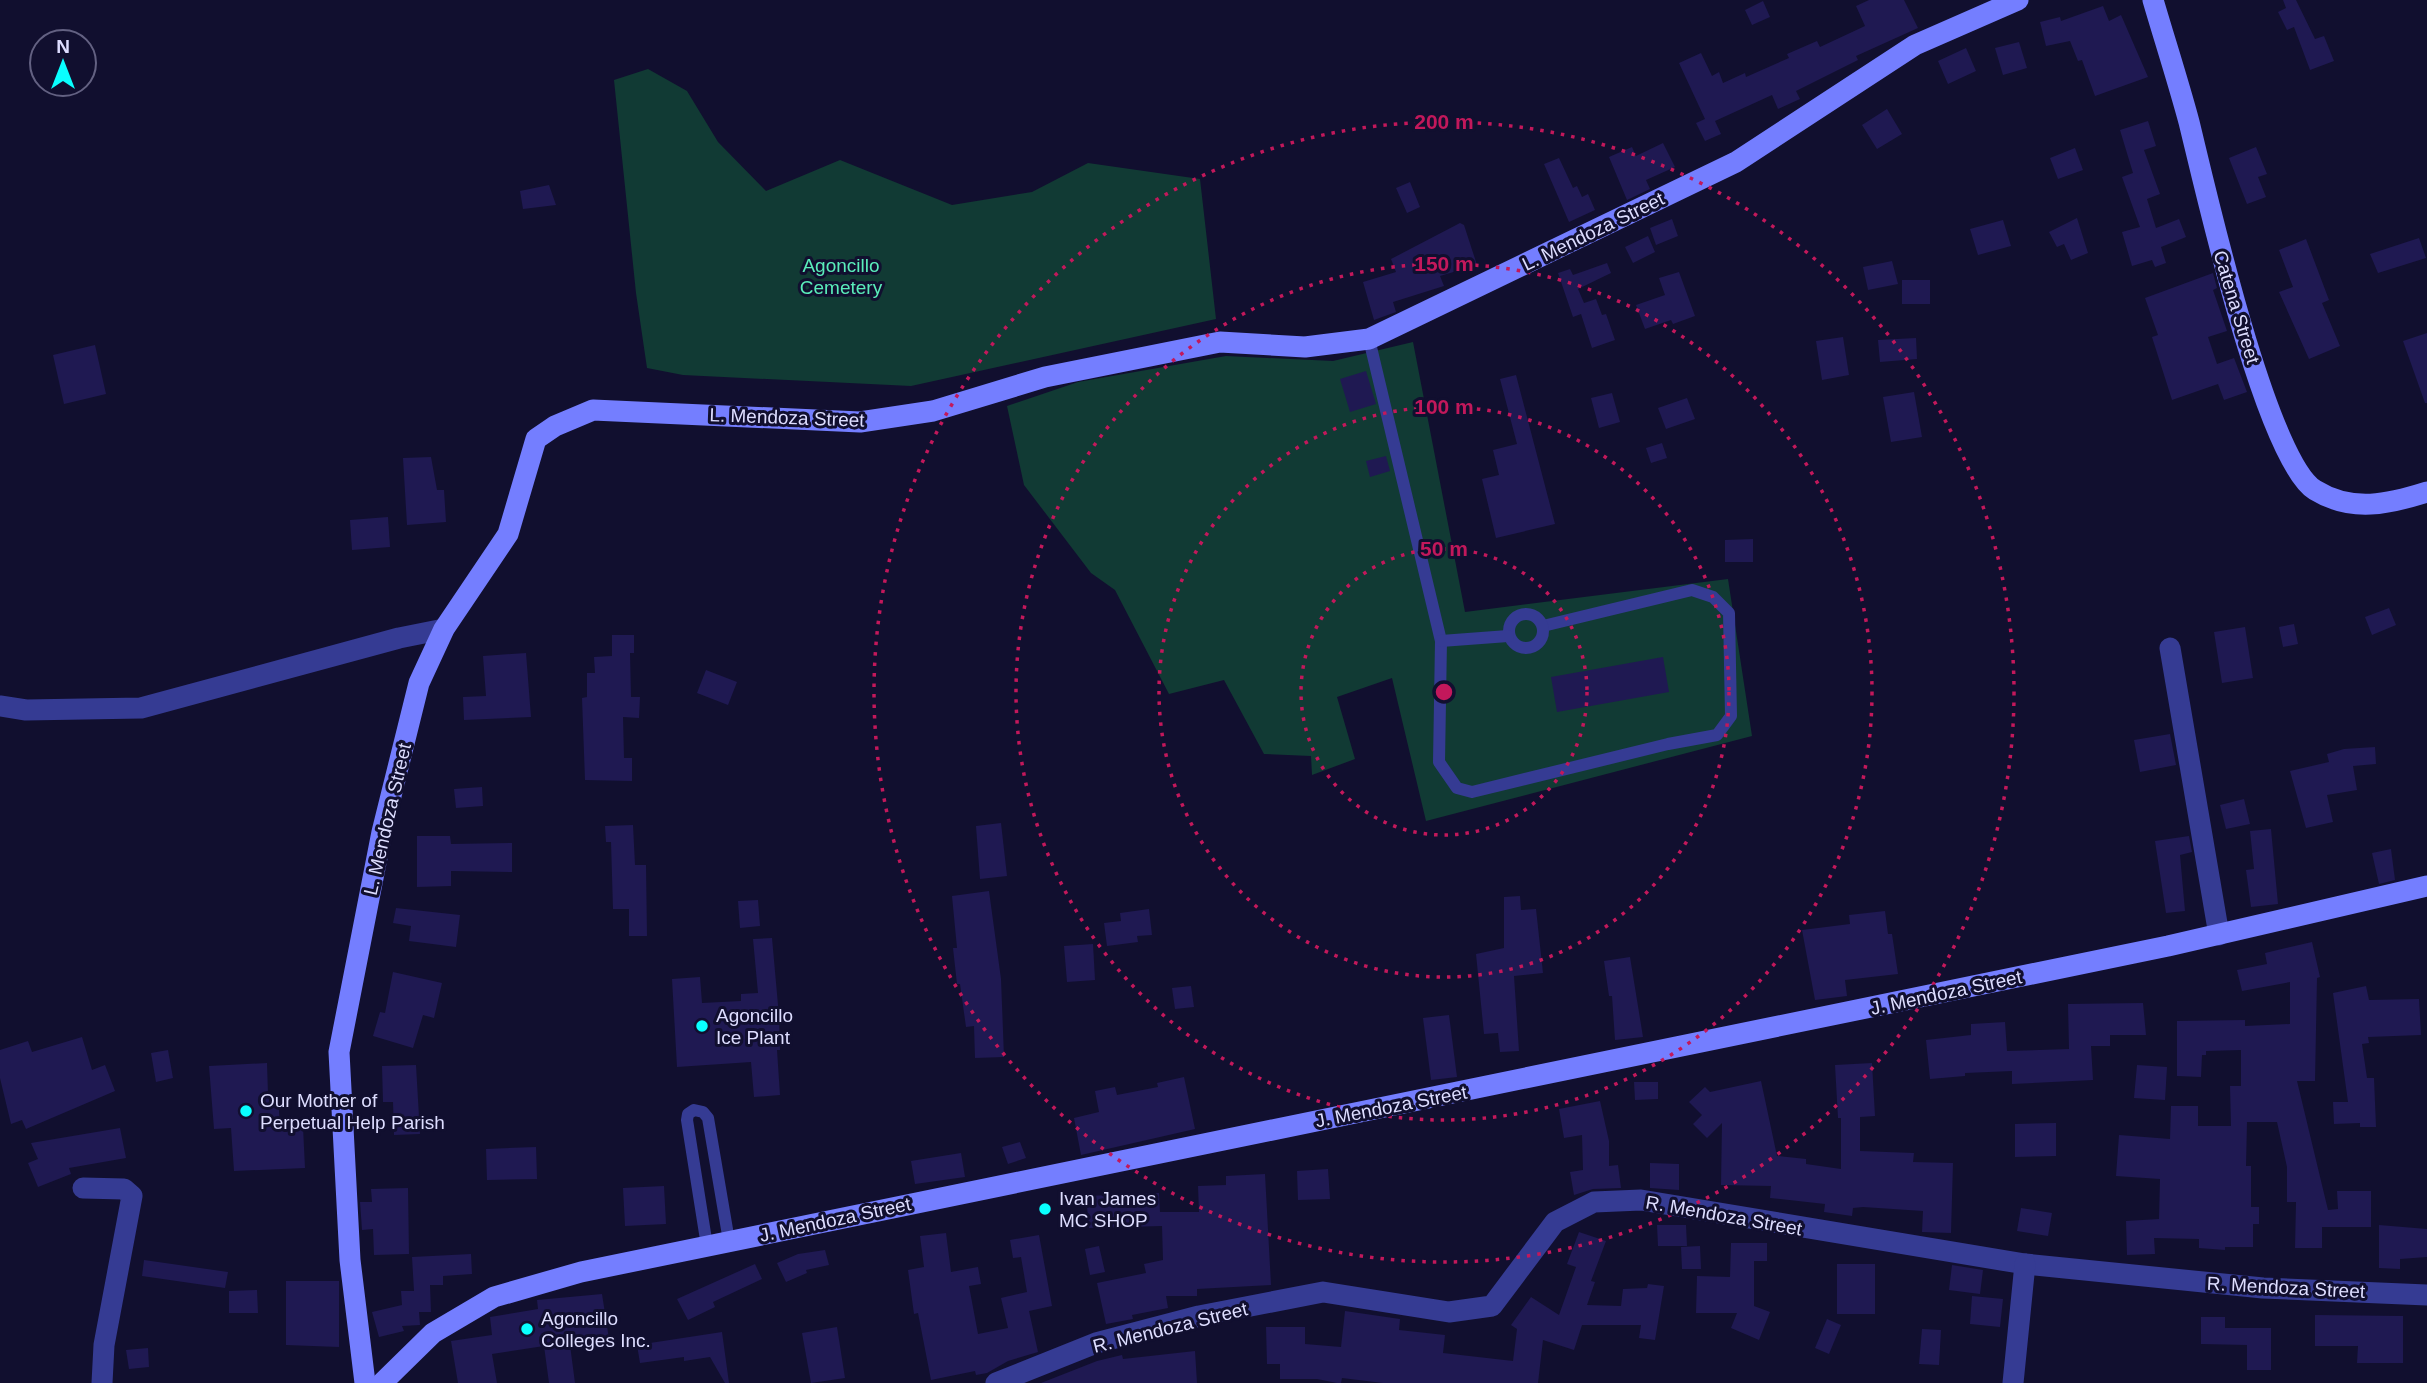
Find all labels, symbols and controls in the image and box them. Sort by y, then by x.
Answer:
north arrow [28,28,98,98]
text: N [56,36,70,57]
text: 200 m [1414,110,1474,133]
street label: L. Mendoza Street [1519,188,1668,275]
street label: Catena Street [2209,248,2264,367]
text: 150 m [1414,252,1474,275]
park label: Agoncillo Cemetery [800,255,883,298]
text: 100 m [1414,395,1474,418]
street label: L. Mendoza Street [709,404,866,431]
text: 50 m [1420,537,1468,560]
centre of rings [1432,680,1456,704]
street label: L. Mendoza Street [360,740,415,897]
street label: J. Mendoza Street [1869,966,2024,1019]
place label: Agoncillo Ice Plant [716,1005,793,1048]
marker: Agoncillo Ice Plant [694,1018,710,1034]
street label: J. Mendoza Street [1313,1081,1469,1132]
place label: Our Mother of Perpetual Help Parish [260,1090,445,1133]
marker: Our Mother of Perpetual Help Parish [238,1103,254,1119]
place label: Ivan James MC SHOP [1059,1188,1156,1231]
street label: R. Mendoza Street [1644,1191,1804,1240]
street label: J. Mendoza Street [758,1193,913,1246]
marker: Ivan James MC SHOP [1037,1201,1053,1217]
street label: R. Mendoza Street [2206,1273,2366,1302]
street label: R. Mendoza Street [1091,1298,1250,1357]
place label: Agoncillo Colleges Inc. [541,1308,651,1351]
marker: Agoncillo Colleges Inc. [519,1321,535,1337]

